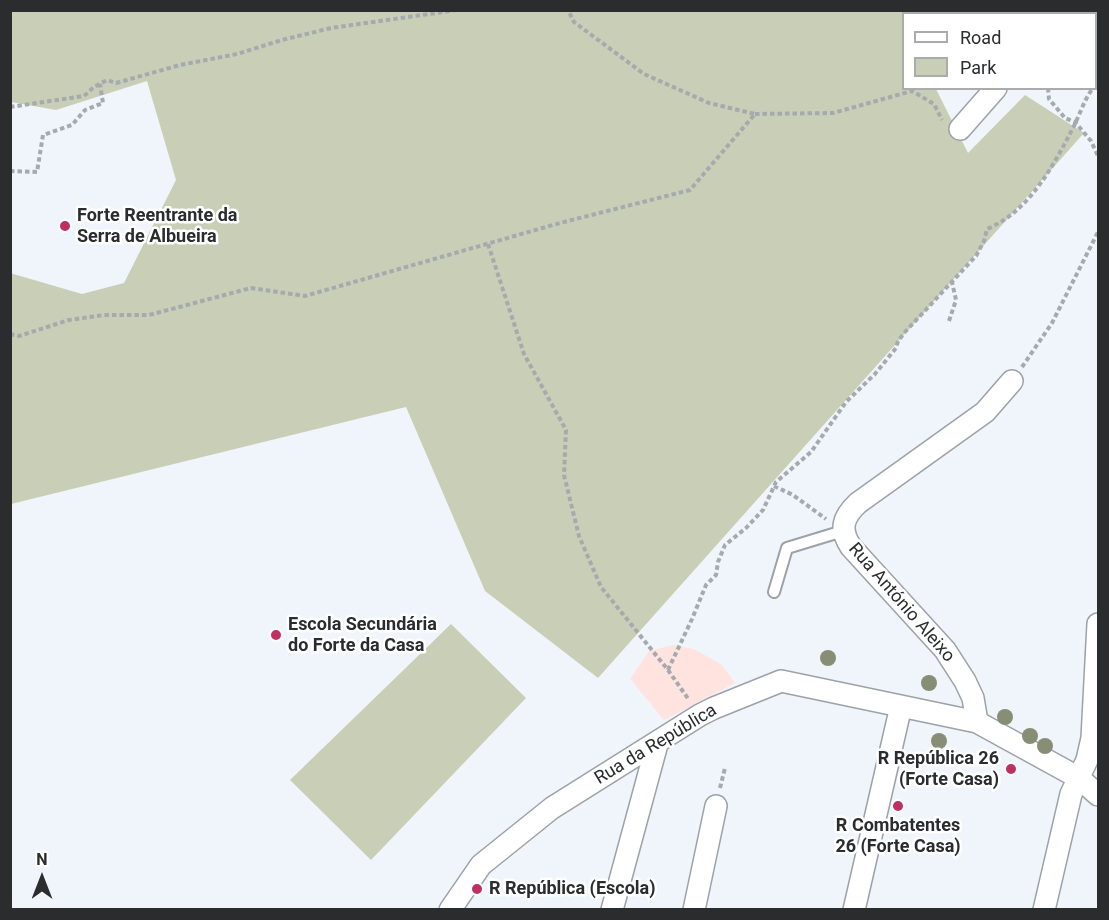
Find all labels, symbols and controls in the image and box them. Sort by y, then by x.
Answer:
legend [902,12,1097,90]
text: Road [960,27,1001,48]
text: Park [960,57,996,78]
place label: Forte Reentrante da Serra de Albueira [77,205,237,248]
marker: Forte Reentrante da Serra de Albueira [58,219,72,233]
street label: Rua António Aleixo [843,539,959,667]
place label: Escola Secundária do Forte da Casa [288,614,437,656]
marker: Escola Secundária do Forte da Casa [269,628,283,642]
street label: Rua da República [591,700,721,790]
place label: R República 26 (Forte Casa) [878,748,999,790]
marker: R República 26 (Forte Casa) [1004,762,1018,776]
marker: R Combatentes 26 (Forte Casa) [891,799,905,813]
place label: R Combatentes 26 (Forte Casa) [835,815,961,858]
north arrow [12,848,72,908]
text: N [36,850,48,869]
place label: R República (Escola) [489,878,656,900]
marker: R República (Escola) [470,882,484,896]

